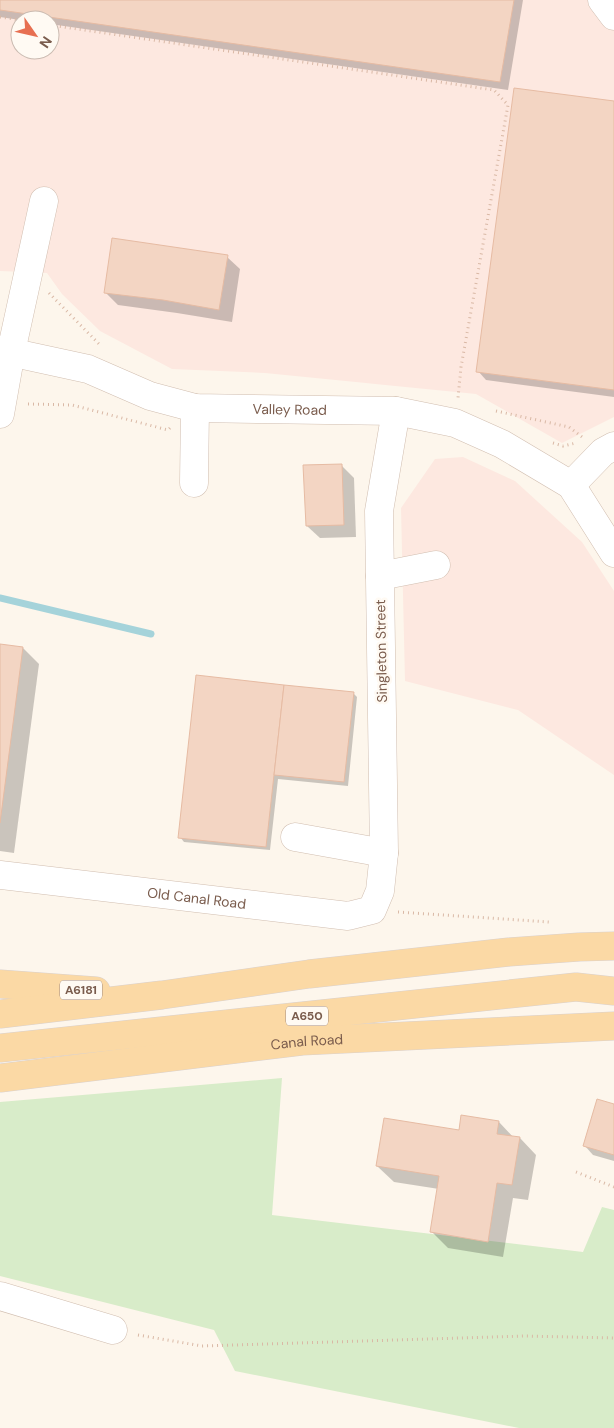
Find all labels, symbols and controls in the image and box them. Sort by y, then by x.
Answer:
north arrow [10,10,60,60]
text: N [35,33,56,52]
street label: Valley Road [252,400,327,419]
street label: Singleton Street [371,599,391,703]
street label: Old Canal Road [146,883,247,913]
road number: A6181 [60,980,102,1000]
road number: A650 [286,1006,328,1026]
street label: Canal Road [269,1030,344,1054]

